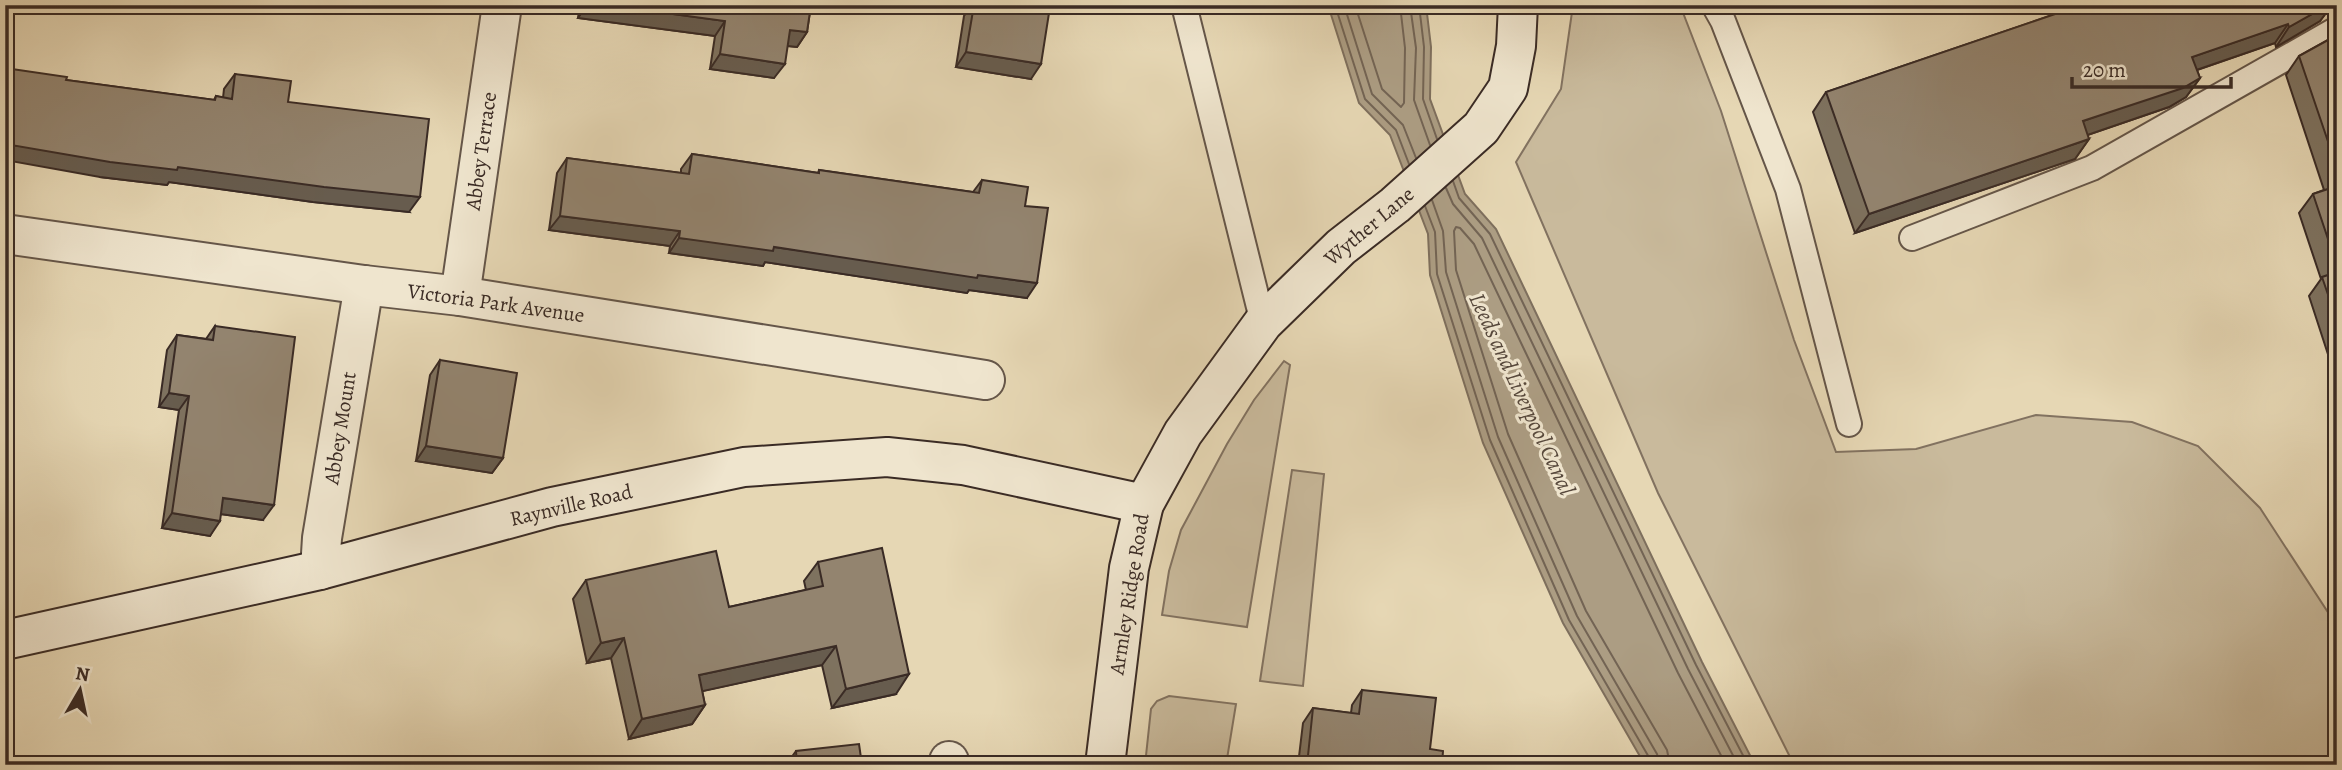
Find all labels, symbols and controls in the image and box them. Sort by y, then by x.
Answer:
scale bar [2072,46,2232,90]
text: 20 m [2083,56,2126,84]
street label: Abbey Terrace [459,90,503,213]
street label: Wyther Lane [1317,180,1420,273]
street label: Victoria Park Avenue [405,277,586,329]
water label: Leeds and Liverpool Canal [1461,288,1583,500]
street label: Abbey Mount [317,370,363,487]
street label: Raynville Road [507,477,636,533]
street label: Armley Ridge Road [1102,511,1156,678]
north arrow [46,654,116,724]
text: N [74,660,92,688]

